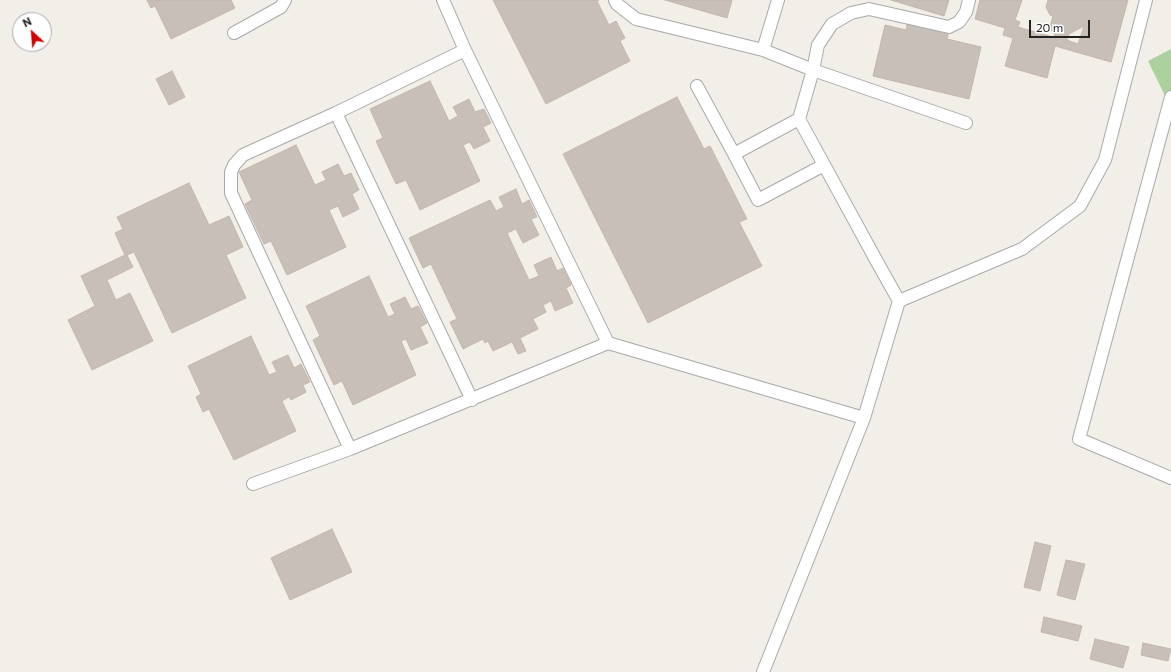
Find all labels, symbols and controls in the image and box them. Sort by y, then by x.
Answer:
north arrow [12,12,52,52]
scale bar [1031,12,1092,38]
text: N [20,14,34,29]
text: 20 m [1036,20,1063,34]

